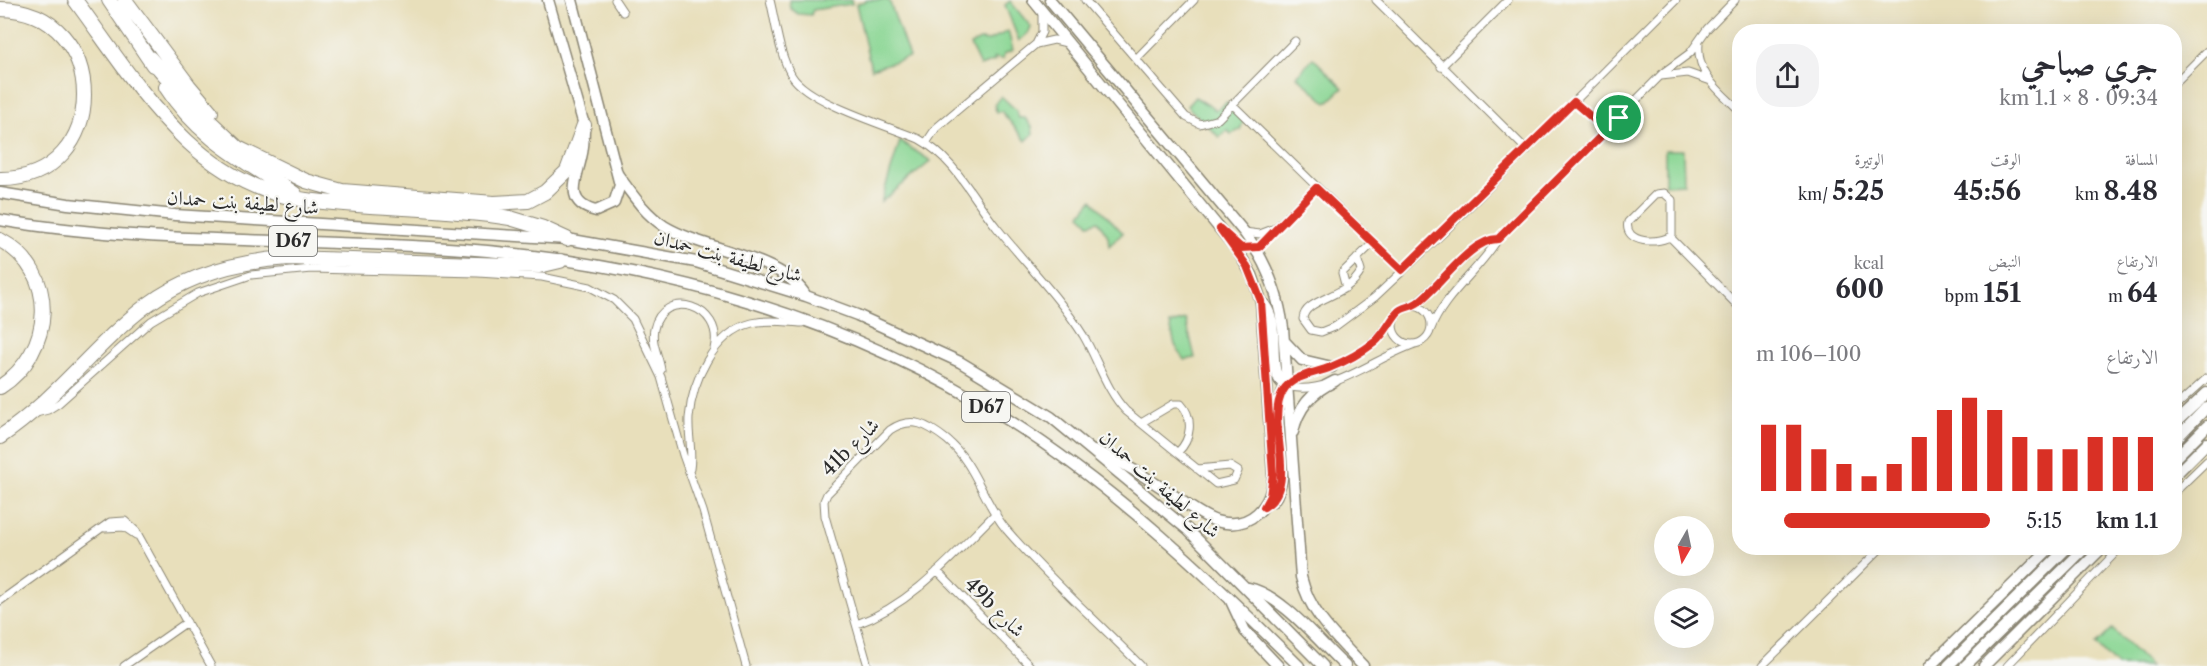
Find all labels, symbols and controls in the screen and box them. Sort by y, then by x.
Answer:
text: جري صباحي [2021,43,2158,84]
button: share [1756,44,1819,107]
text: 09:34 · 8 × 1.1 km [1999,86,2158,110]
pin [1593,92,1644,143]
icon: arrive [1602,101,1635,134]
text: الوتيرة [1854,149,1884,169]
text: الوقت [1990,149,2021,169]
text: المسافة [2125,149,2158,169]
text: 5:25 [1832,175,1884,207]
text: 45:56 [1954,175,2021,207]
text: 8.48 [2103,175,2158,207]
text: /km [1798,184,1832,204]
text: km [2075,184,2103,204]
street label: شارع لطيفة بنت حمدان [166,185,320,225]
street label: شارع لطيفة بنت حمدان [650,225,805,293]
road number: D67 [269,226,317,256]
text: النبض [1988,251,2021,271]
text: الارتفاع [2116,251,2158,271]
text: kcal [1854,253,1884,273]
text: 600 [1835,273,1884,305]
text: 151 [1983,277,2021,309]
text: 64 [2127,277,2158,309]
text: bpm [1945,286,1983,306]
text: m [2108,286,2127,306]
text: 100–106 m [1756,342,1861,366]
text: الارتفاع [2106,345,2158,369]
road number: D67 [962,392,1010,422]
street label: 41b شارع [816,413,888,485]
street label: شارع لطيفة بنت حمدان [1091,425,1225,548]
text: 5:15 [2026,509,2062,533]
text: 1.1 km [2096,509,2158,533]
north arrow [1654,516,1714,576]
map controls [1654,516,1714,648]
street label: 49b شارع [956,572,1030,646]
button: layers [1654,588,1714,648]

